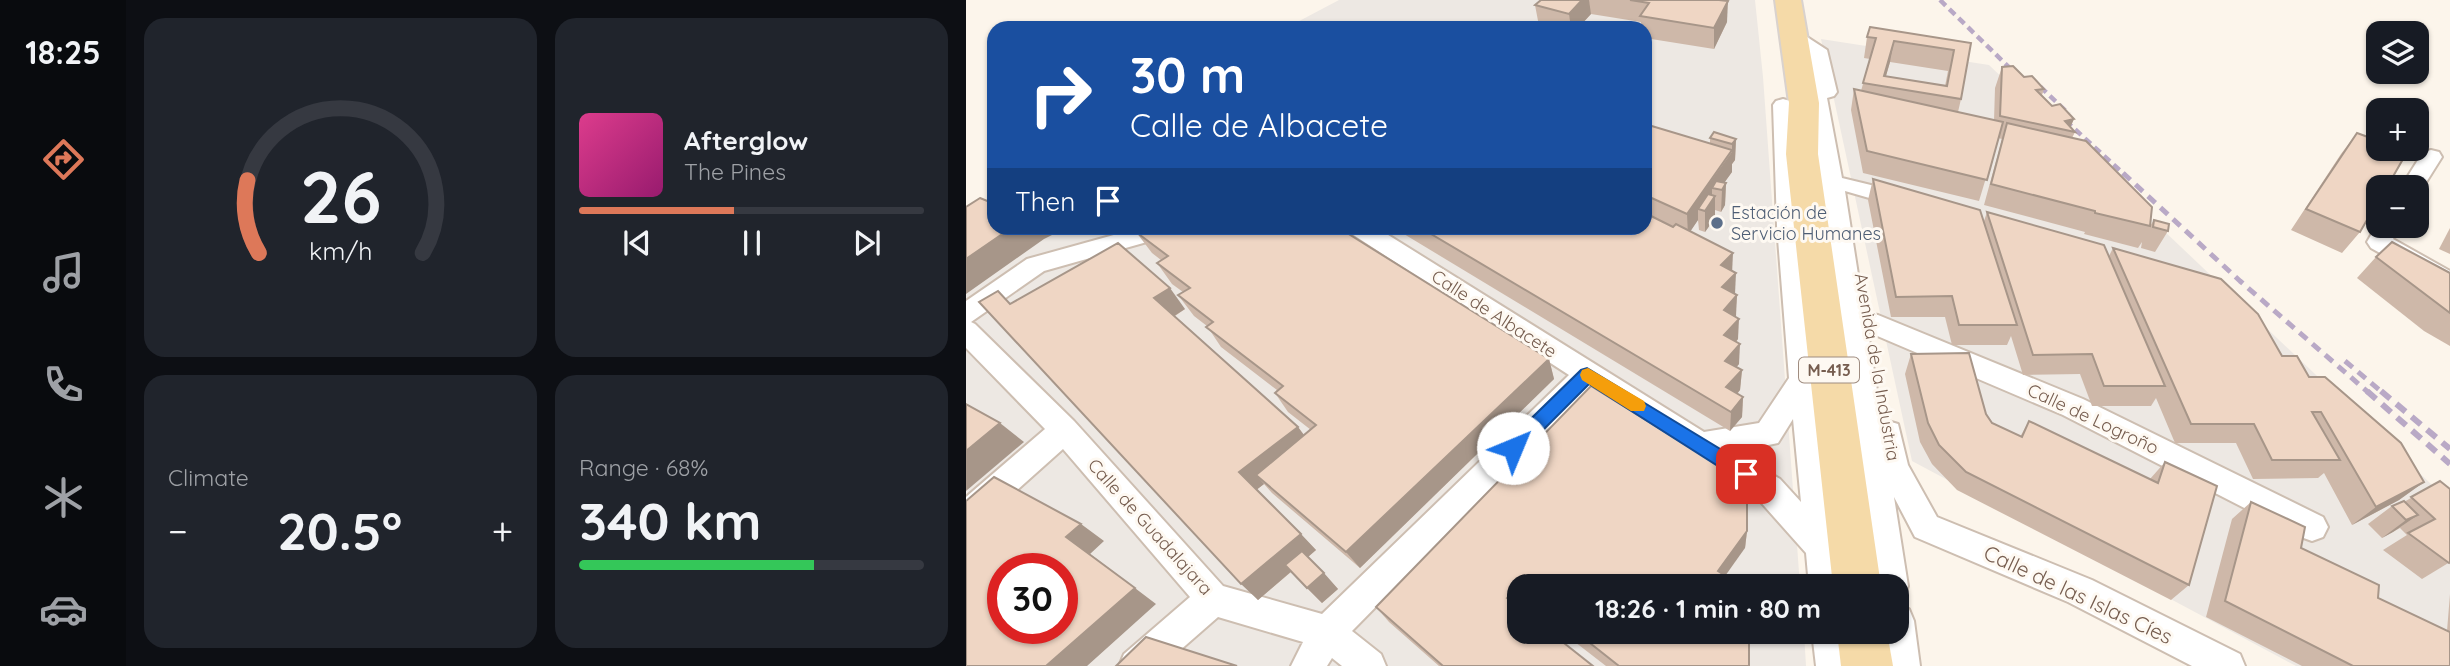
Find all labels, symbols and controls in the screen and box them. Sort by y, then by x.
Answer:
map controls [2366,21,2429,238]
button: layers [2366,21,2429,84]
text: 18:25 [25,32,101,72]
text: 30 m [1130,44,1245,105]
icon: right [1015,49,1106,140]
button: + [2366,98,2429,161]
text: Calle de Albacete [1130,105,1388,145]
text: Afterglow [684,124,808,157]
icon: directions [39,135,88,184]
text: 26 [300,151,381,242]
text: The Pines [684,157,786,186]
button: − [2366,175,2429,238]
icon: arrive [1089,182,1127,220]
text: Then [1015,185,1075,218]
place label: Estación de Servicio Humanes [1731,201,1881,245]
marker: Estación de Servicio Humanes [1709,215,1725,231]
icon: previous [618,224,656,262]
icon: pause [733,224,771,262]
icon: next [848,224,886,262]
text: km/h [309,235,372,266]
icon: music [39,248,88,297]
street label: Calle de Albacete [1427,264,1561,363]
street label: Avenida de la Industria [1850,271,1905,463]
road number: M-413 [1799,358,1859,382]
icon: phone [39,360,88,409]
street label: Calle de Logroño [2024,378,2163,459]
position arrow [1476,411,1550,485]
pin [1716,444,1776,504]
text: Range · 68% [579,453,708,482]
street label: Calle de Guadalajara [1083,454,1218,600]
icon: arrive [1727,455,1765,493]
text: Climate [168,463,249,492]
icon: climate [39,473,88,522]
text: 340 km [579,488,762,553]
text: 20.5° [277,498,402,563]
text: − [168,507,188,555]
text: + [492,507,513,555]
street label: Calle de las Islas Cíes [1980,539,2177,649]
speed limit sign: 30 [987,553,1078,644]
icon: car [39,585,88,634]
text: 18:26 · 1 min · 80 m [1595,592,1821,625]

